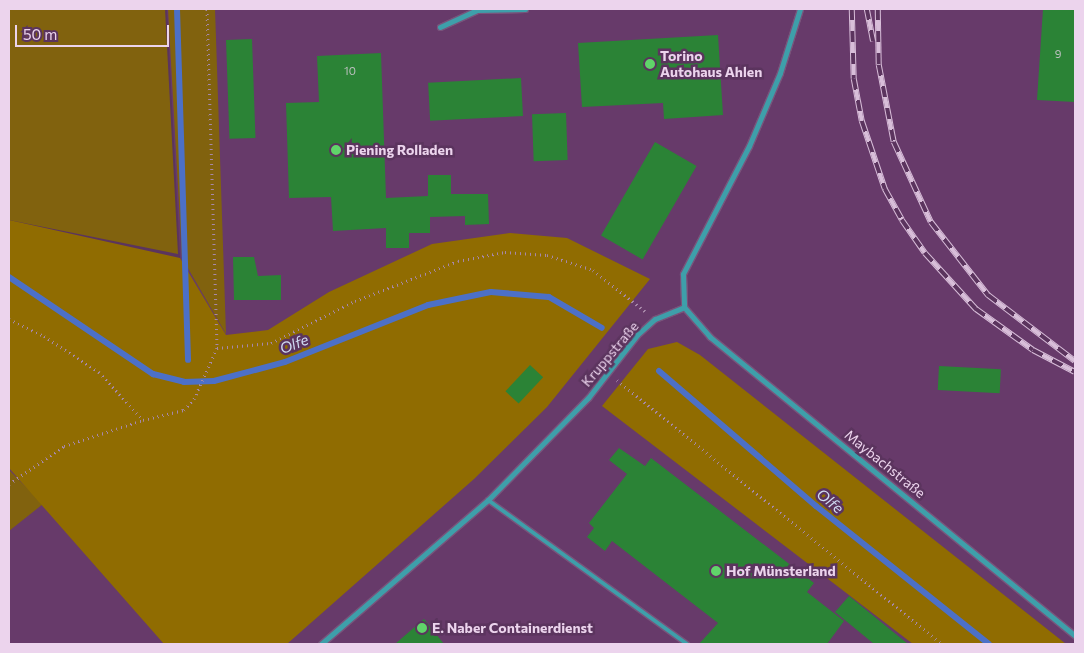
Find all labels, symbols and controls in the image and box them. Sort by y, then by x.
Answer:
scale bar [18,15,171,47]
text: 50 m [23,25,57,43]
house number: 9 [1055,47,1061,61]
place label: Torino Autohaus Ahlen [660,48,762,80]
marker: Torino Autohaus Ahlen [644,58,656,70]
house number: 10 [344,64,356,78]
place label: Piening Rolladen [346,142,453,158]
marker: Piening Rolladen [330,144,342,156]
street label: Kruppstraße [578,318,642,390]
water label: Olfe [277,330,311,358]
street label: Maybachstraße [841,426,929,502]
water label: Olfe [813,485,847,517]
place label: Hof Münsterland [726,563,836,579]
marker: Hof Münsterland [710,565,722,577]
place label: E. Naber Containerdienst [432,620,593,636]
marker: E. Naber Containerdienst [416,622,428,634]

